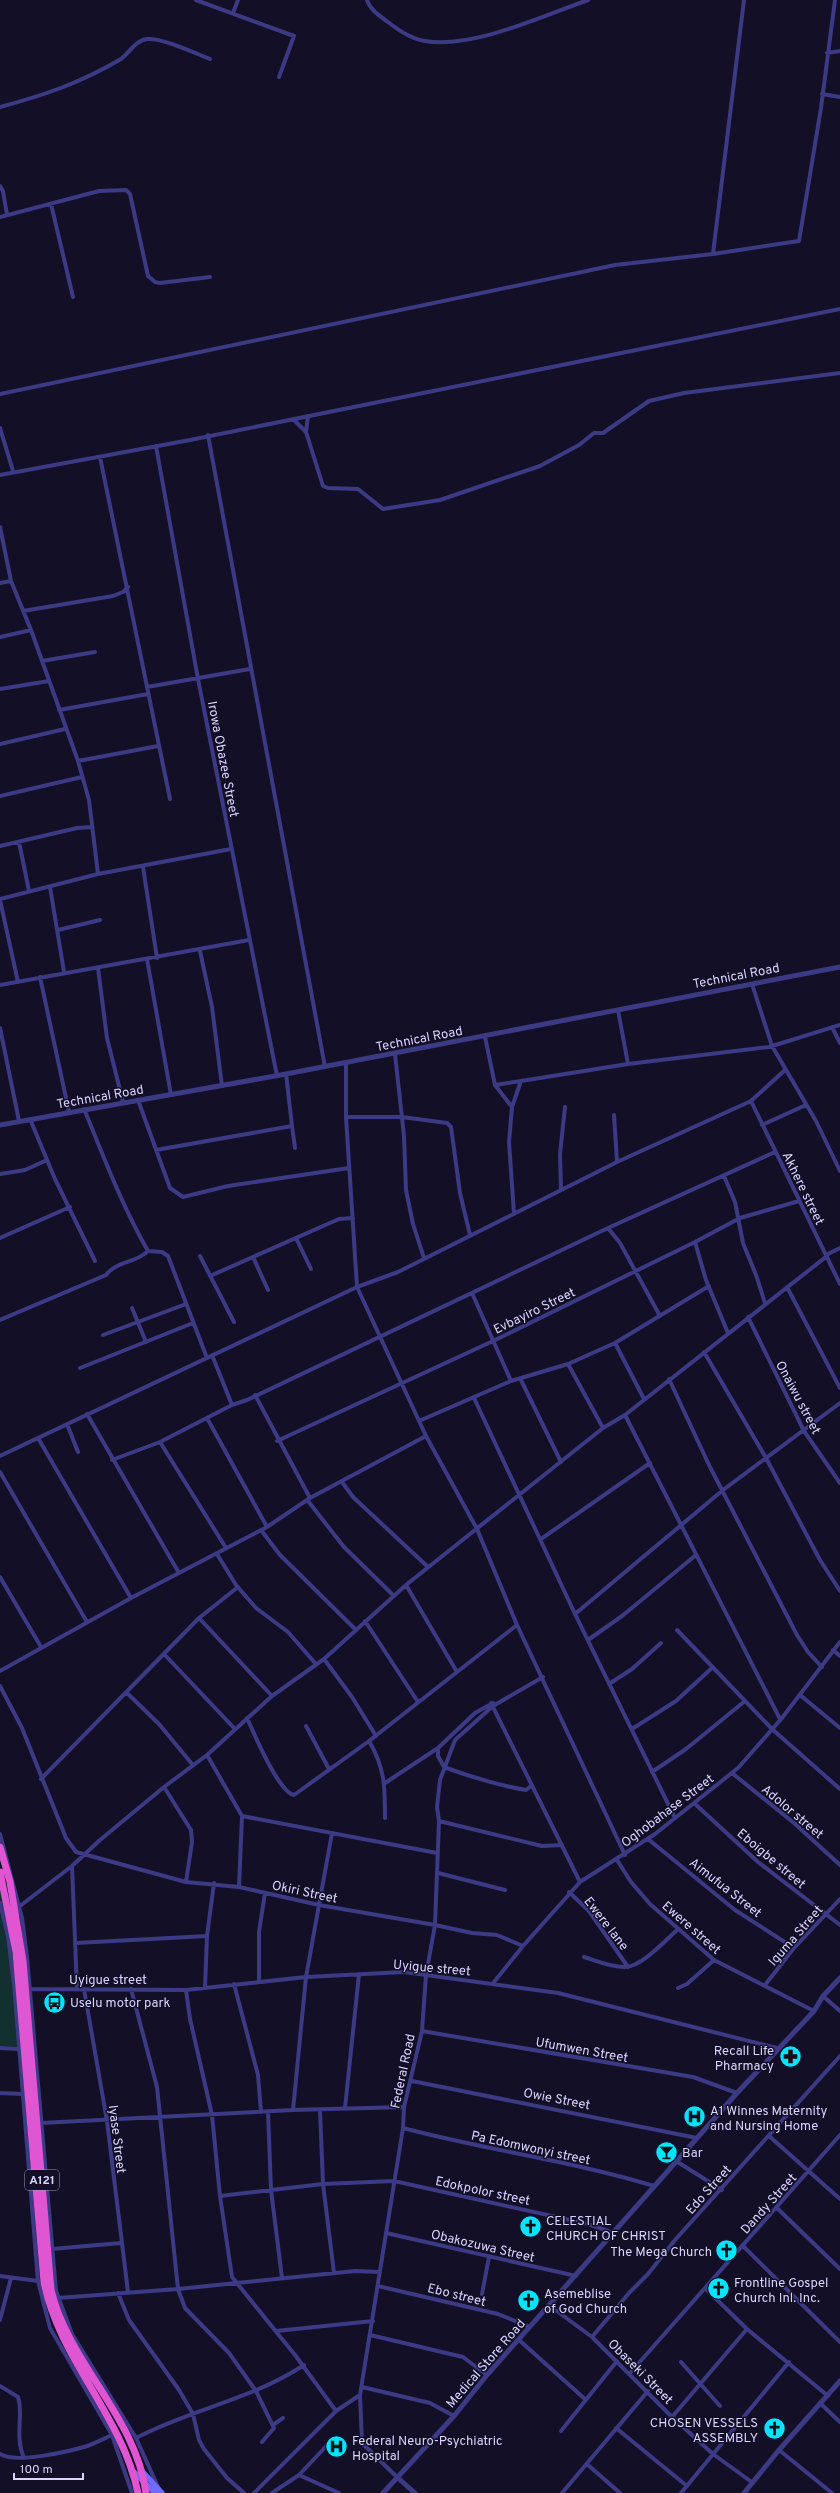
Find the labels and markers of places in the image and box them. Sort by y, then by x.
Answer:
bus stop icon: Uselu motor park [42,1989,68,2015]
place label: Uselu motor park [70,1996,171,2012]
place label: Recall Life Pharmacy [714,2044,774,2075]
pharmacy icon: Recall Life Pharmacy [777,2044,803,2070]
hospital icon: A1 Winnes Maternity and Nursing Home [682,2104,708,2130]
place label: A1 Winnes Maternity and Nursing Home [710,2104,827,2135]
bar icon: Bar [653,2139,679,2165]
place label: Bar [682,2146,703,2162]
church icon: CELESTIAL CHURCH OF CHRIST [518,2214,544,2240]
place label: CELESTIAL CHURCH OF CHRIST [546,2214,666,2245]
church icon: The Mega Church [714,2238,740,2264]
place label: The Mega Church [610,2245,712,2261]
church icon: Frontline Gospel Church Inl. Inc. [705,2276,731,2302]
place label: Frontline Gospel Church Inl. Inc. [734,2276,828,2307]
church icon: Asemeblise of God Church [515,2287,541,2313]
place label: Asemeblise of God Church [544,2287,627,2318]
place label: CHOSEN VESSELS ASSEMBLY [650,2416,758,2447]
church icon: CHOSEN VESSELS ASSEMBLY [761,2416,787,2442]
hospital icon: Federal Neuro-Psychiatric Hospital [323,2434,349,2460]
place label: Federal Neuro-Psychiatric Hospital [352,2434,503,2465]

